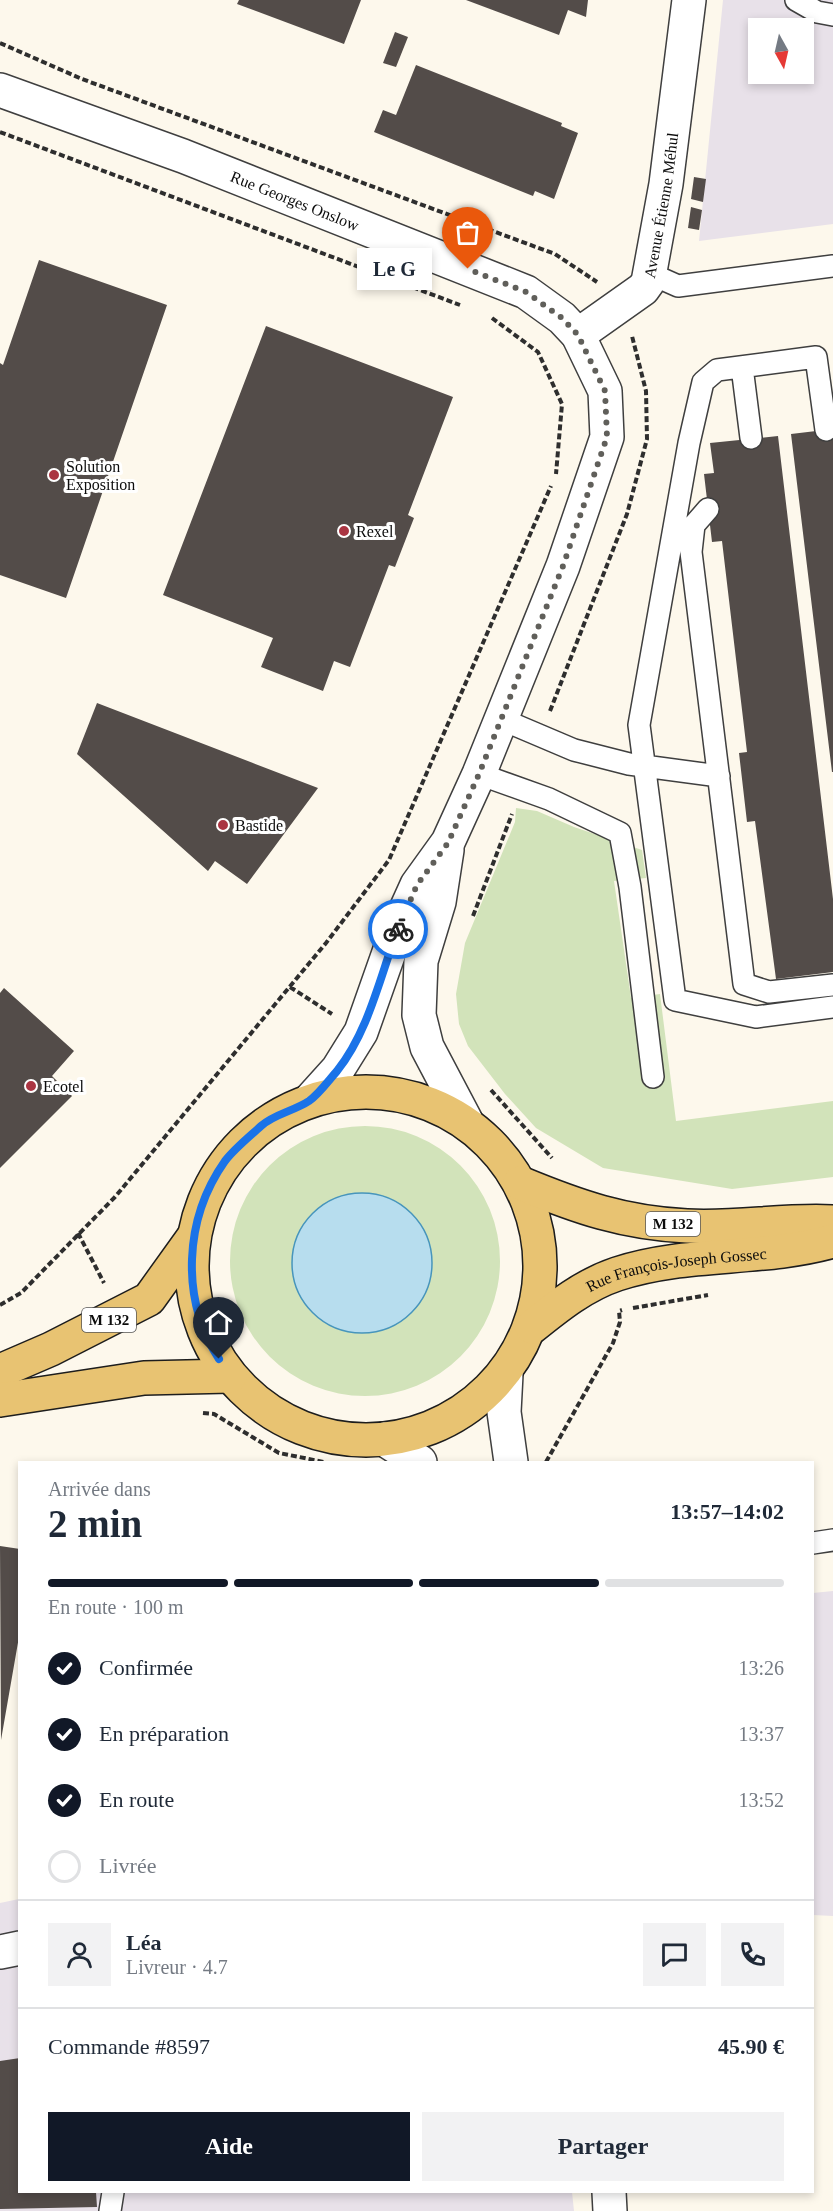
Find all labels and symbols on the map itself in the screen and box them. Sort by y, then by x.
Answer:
north arrow [748,18,814,84]
street label: Avenue Étienne Méhul [641,131,681,280]
street label: Rue Georges Onslow [228,168,362,234]
pin [442,207,493,269]
callout: Le G [357,248,432,290]
place label: Solution Exposition [66,458,135,494]
marker: Solution Exposition [47,468,61,482]
place label: Rexel [356,523,394,540]
marker: Rexel [337,524,351,538]
place label: Bastide [235,817,283,834]
marker: Bastide [216,818,230,832]
courier [368,899,428,959]
place label: Ecotel [43,1078,84,1095]
marker: Ecotel [24,1079,38,1093]
road number: M 132 [646,1212,700,1236]
street label: Rue François-Joseph Gossec [583,1245,767,1295]
pin [193,1297,244,1359]
road number: M 132 [82,1308,136,1332]

